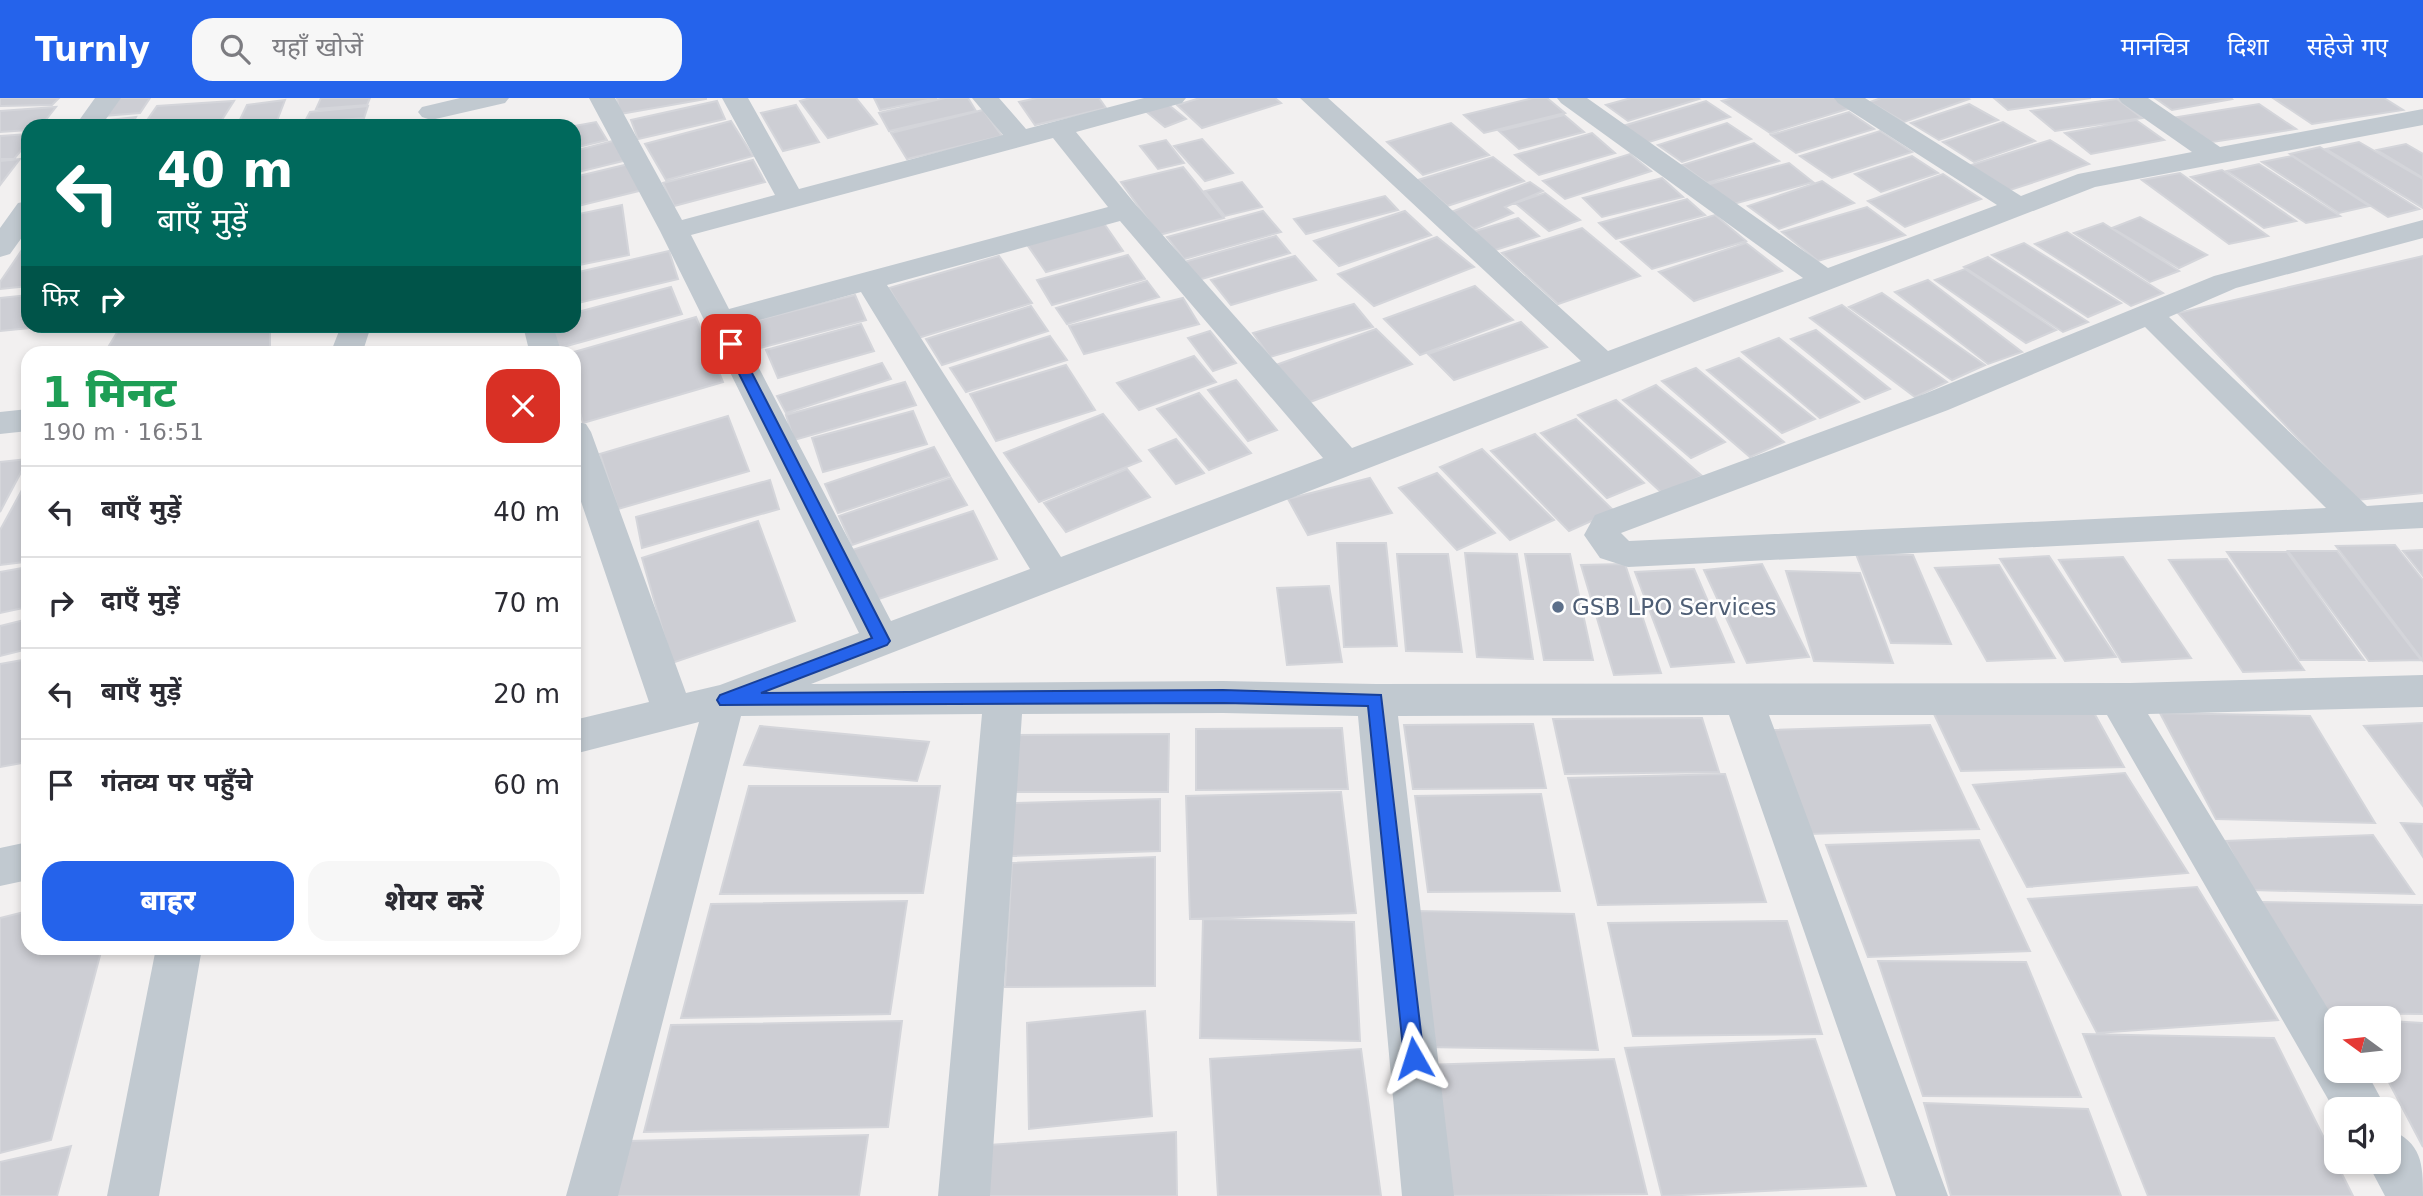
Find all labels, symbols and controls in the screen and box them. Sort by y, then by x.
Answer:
search box [192,18,682,81]
text: Turnly [35,30,150,69]
icon: search [216,30,254,68]
text: यहाँ खोजें [272,32,363,62]
text: मानचित्र [2121,33,2189,61]
text: दिशा [2227,33,2269,61]
text: सहेजे गए [2307,33,2388,61]
text: 40 m [157,142,293,199]
icon: left [42,147,133,238]
text: बाएँ मुड़ें [157,201,248,239]
icon: right [93,280,131,318]
text: फिर [42,282,79,312]
pin [701,314,761,374]
icon: arrive [712,325,750,363]
text: 1 मिनट [42,368,176,417]
button: close [486,369,560,443]
text: 190 m · 16:51 [42,419,204,445]
icon: left [42,493,80,531]
text: बाएँ मुड़ें [101,494,181,524]
text: 40 m [493,497,560,527]
icon: right [42,584,80,622]
text: दाएँ मुड़ें [101,585,180,615]
text: 70 m [493,588,560,618]
place label: GSB LPO Services [1572,594,1777,620]
marker: GSB LPO Services [1550,599,1566,615]
icon: left [42,675,80,713]
text: बाएँ मुड़ें [101,676,181,706]
text: 20 m [493,679,560,709]
icon: arrive [42,766,80,804]
text: गंतव्य पर पहुँचे [101,767,253,797]
text: 60 m [493,770,560,800]
button: बाहर [42,861,294,941]
button: शेयर करें [308,861,560,941]
north arrow [2324,1006,2401,1083]
map controls [2324,1006,2401,1174]
position arrow [1377,1021,1451,1095]
button: sound [2324,1097,2401,1174]

